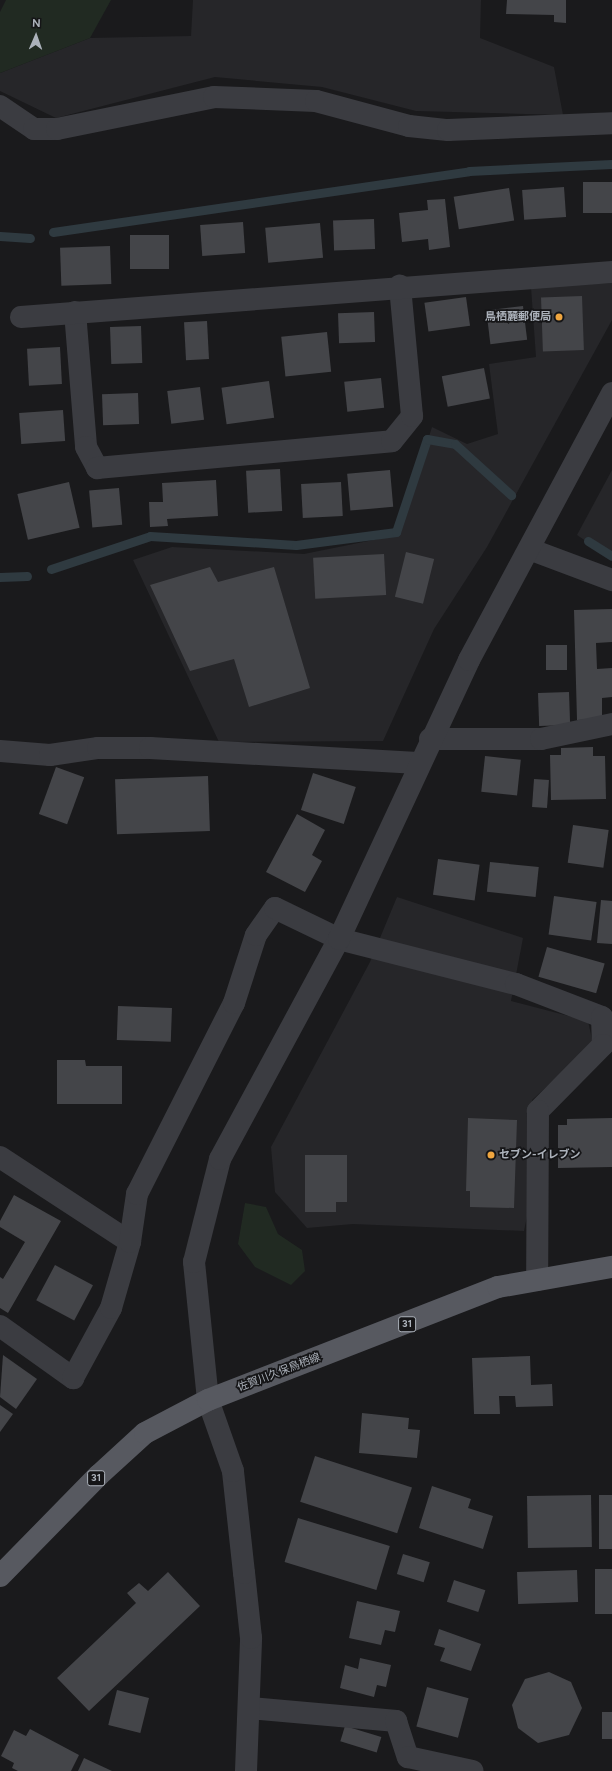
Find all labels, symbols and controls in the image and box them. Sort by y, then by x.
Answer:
north arrow [16,16,56,56]
text: N [32,17,41,30]
place label: 鳥栖麓郵便局 [485,310,551,324]
marker: 鳥栖麓郵便局 [554,312,564,322]
place label: セブン-イレブン [499,1148,580,1162]
marker: セブン-イレブン [486,1150,496,1160]
road number: 31 [398,1316,416,1332]
street label: 佐賀川久保鳥栖線 [236,1351,322,1395]
road number: 31 [87,1470,105,1486]

